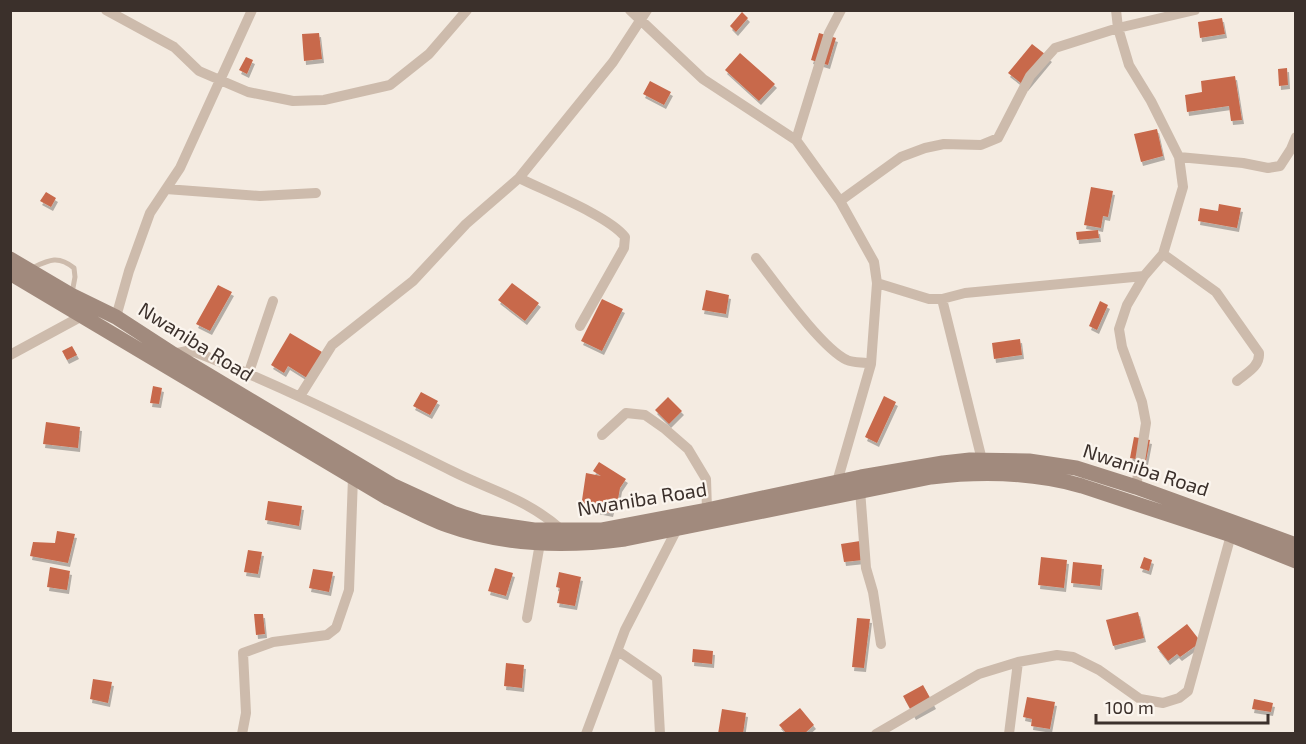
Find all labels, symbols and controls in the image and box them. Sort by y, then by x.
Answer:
street label: Nwaniba Road [135,296,258,386]
street label: Nwaniba Road [1080,437,1212,501]
street label: Nwaniba Road [575,476,708,520]
scale bar [1096,687,1268,725]
text: 100 m [1105,696,1154,718]

